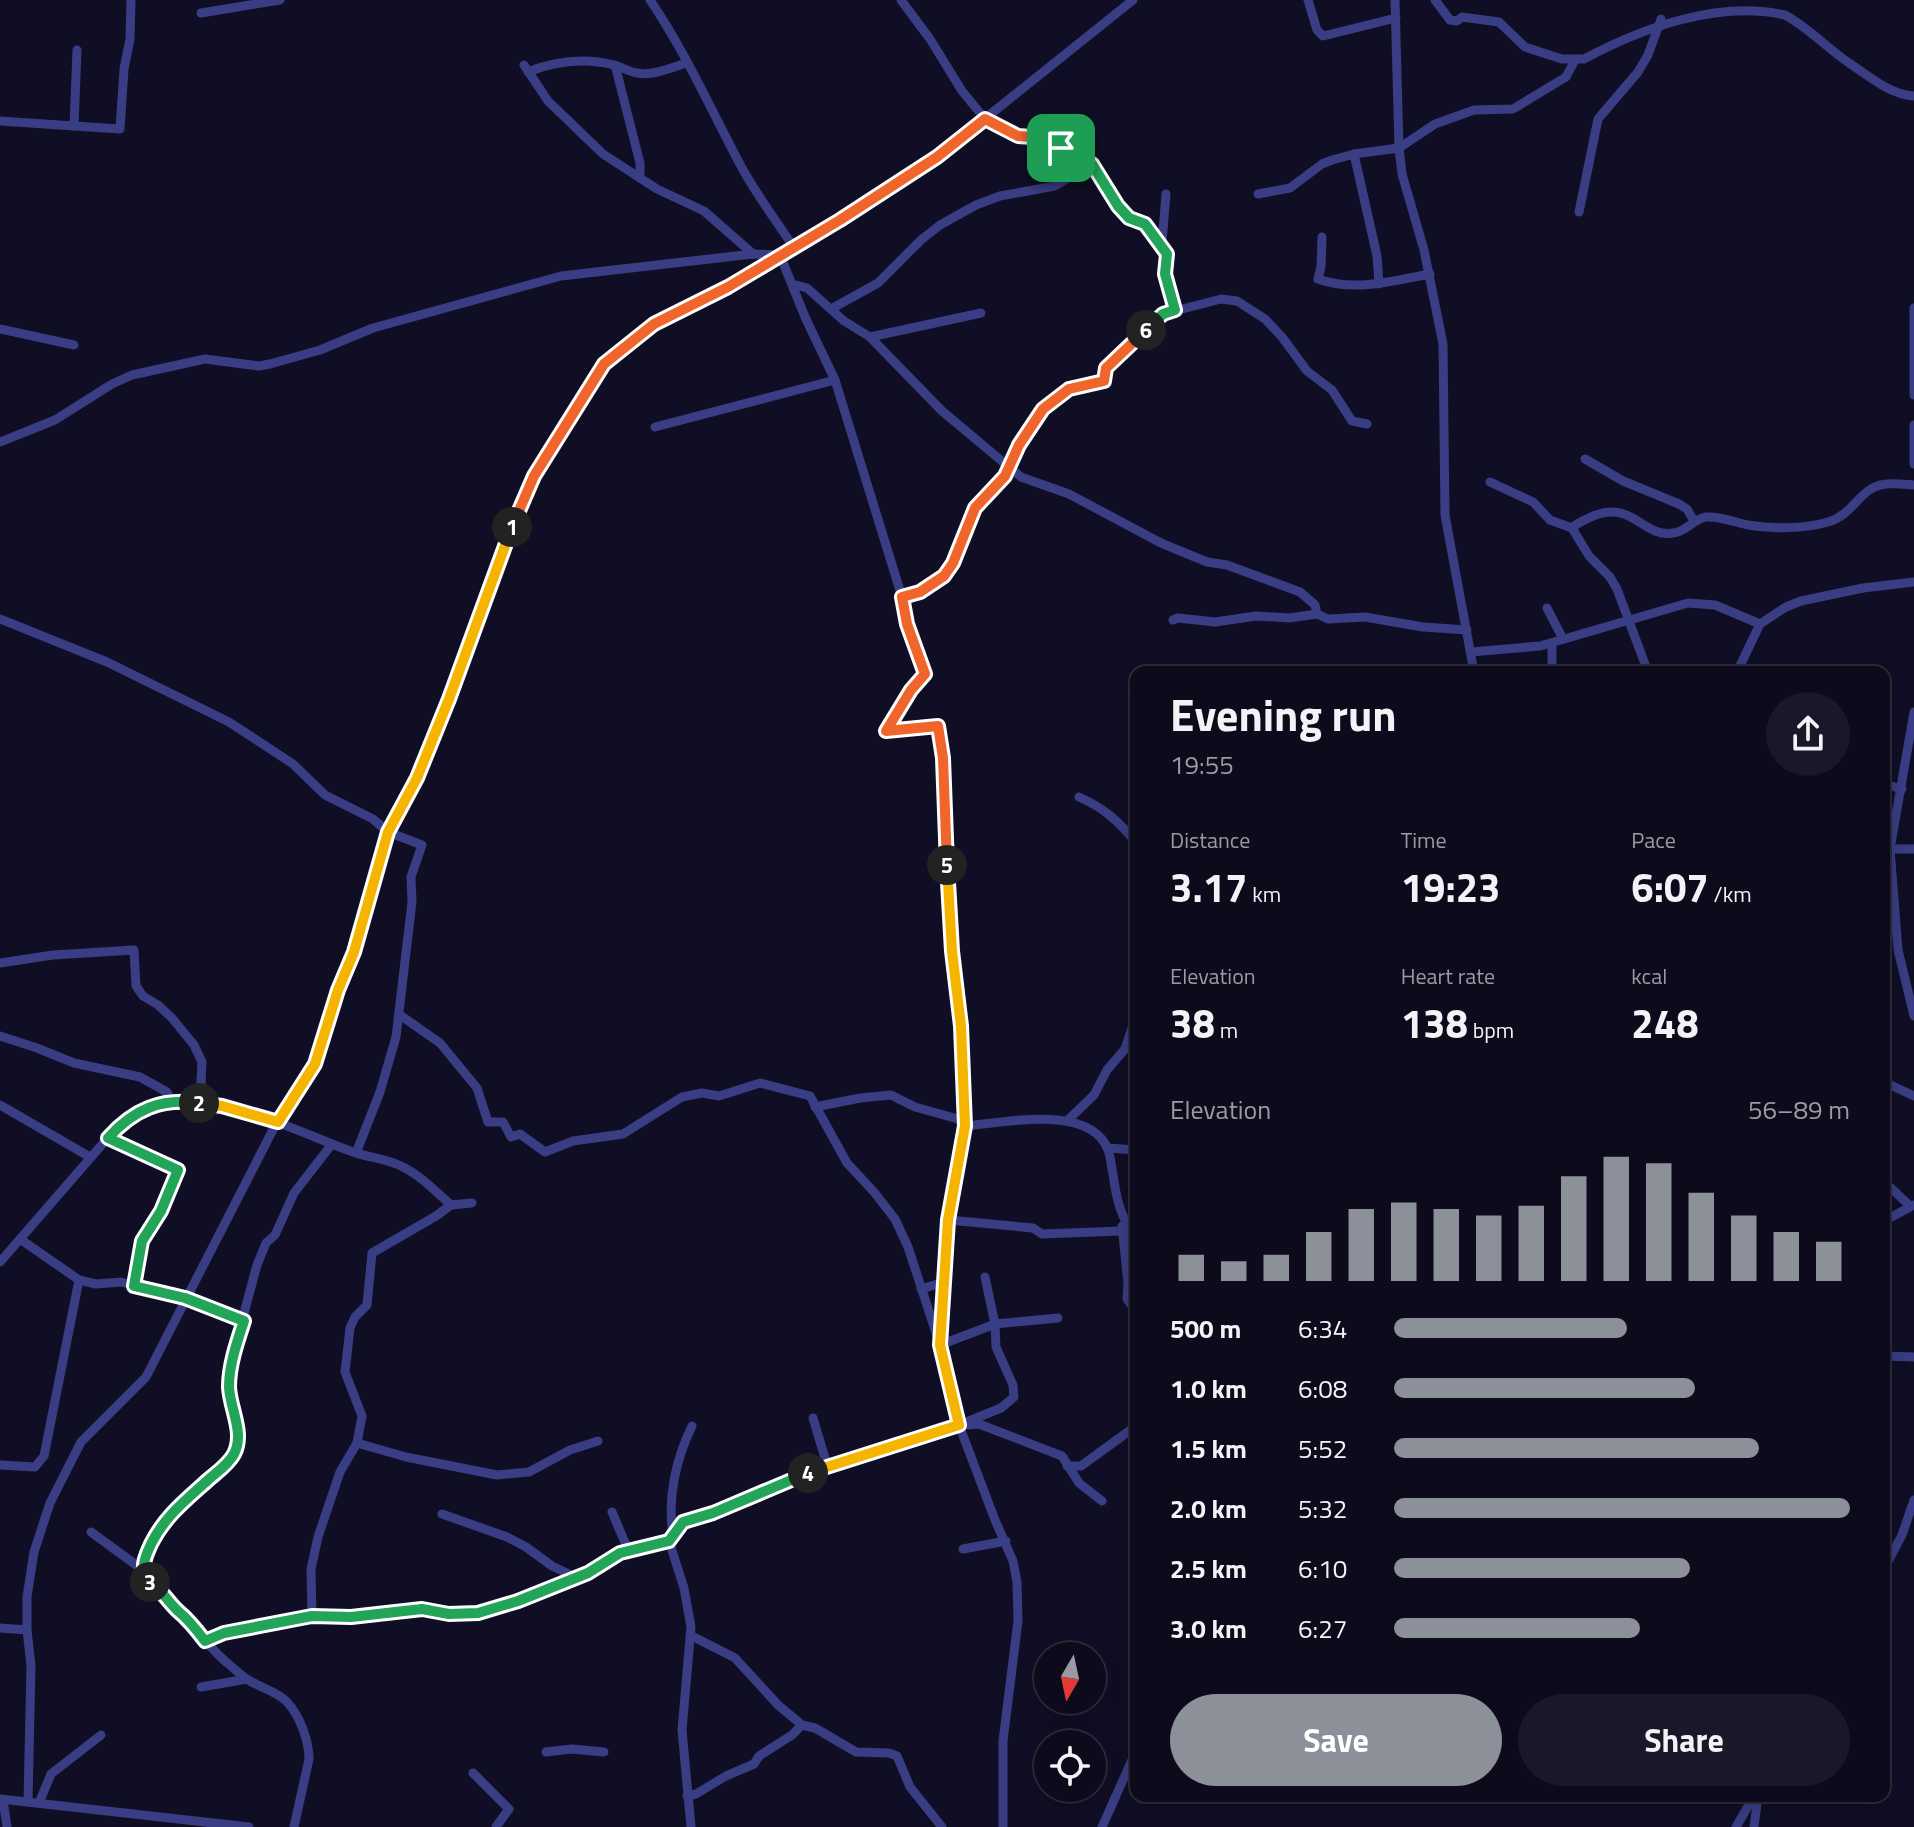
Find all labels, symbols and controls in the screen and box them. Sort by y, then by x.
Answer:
pin [1027,114,1095,182]
icon: arrive [1039,126,1083,170]
pin: 6 [1126,310,1166,350]
text: 6 [1140,313,1152,347]
pin: 1 [492,507,532,547]
text: 1 [506,510,518,544]
text: Evening run [1170,681,1397,748]
button: share [1766,692,1850,776]
text: 19:55 [1170,745,1234,784]
text: Distance [1170,823,1250,857]
text: Time [1401,823,1447,857]
text: Pace [1631,823,1676,857]
pin: 5 [927,845,967,885]
text: 5 [941,848,953,882]
text: 3.17 [1170,857,1247,918]
text: 19:23 [1401,857,1501,918]
text: 6:07 [1631,857,1709,918]
text: km [1247,877,1281,911]
text: /km [1709,877,1752,911]
text: Elevation [1170,959,1256,993]
text: Heart rate [1401,959,1495,993]
text: kcal [1631,959,1667,993]
text: 38 [1170,993,1215,1054]
text: 138 [1401,993,1468,1054]
text: 248 [1631,993,1699,1054]
text: m [1215,1013,1238,1047]
text: bpm [1468,1013,1514,1047]
pin: 2 [179,1083,219,1123]
text: 2 [193,1086,205,1120]
text: Elevation [1170,1090,1271,1129]
text: 56–89 m [1748,1090,1850,1129]
text: 500 m [1170,1309,1241,1348]
text: 6:34 [1298,1309,1347,1348]
text: 1.0 km [1170,1369,1247,1408]
text: 6:08 [1298,1369,1347,1408]
text: 1.5 km [1170,1429,1247,1468]
text: 5:52 [1298,1429,1347,1468]
pin: 4 [788,1453,828,1493]
text: 4 [802,1456,814,1490]
text: 2.0 km [1170,1489,1247,1528]
text: 5:32 [1298,1489,1347,1528]
text: 2.5 km [1170,1549,1247,1588]
text: 6:10 [1298,1549,1347,1588]
pin: 3 [130,1562,170,1602]
text: 3 [144,1565,156,1599]
text: 3.0 km [1170,1609,1247,1648]
text: 6:27 [1298,1609,1347,1648]
north arrow [1034,1642,1106,1714]
map controls [1034,1642,1106,1802]
button: Save [1170,1694,1502,1786]
button: Share [1518,1694,1850,1786]
button: locate [1034,1730,1106,1802]

